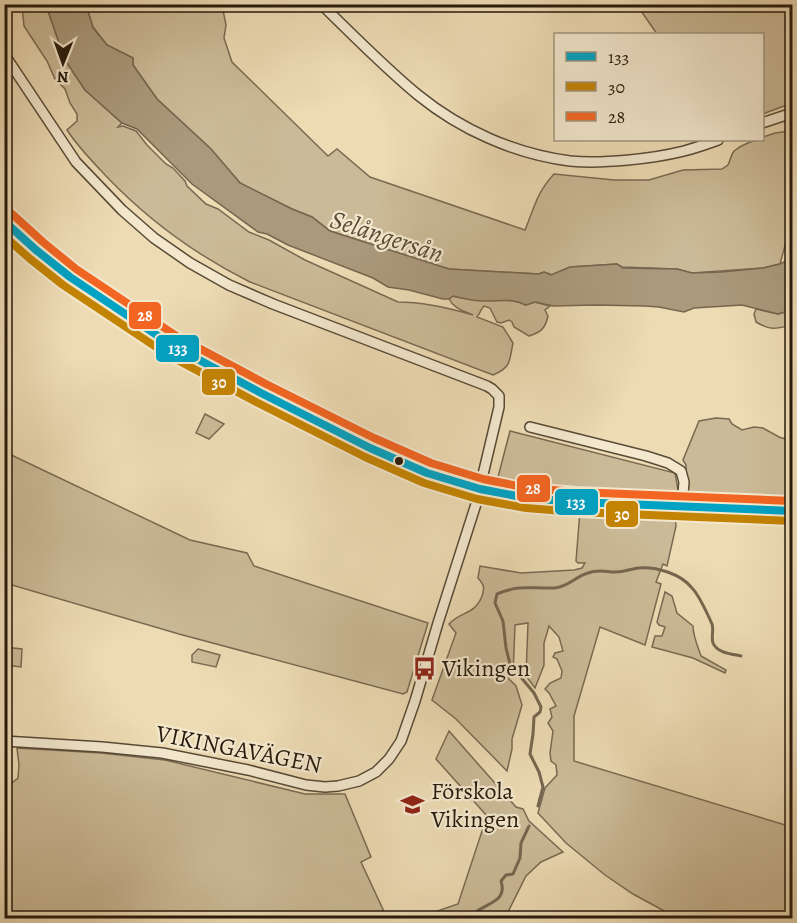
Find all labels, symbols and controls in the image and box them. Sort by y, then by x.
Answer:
north arrow [33,33,93,93]
legend [554,33,764,141]
text: 133 [608,45,629,69]
text: N [56,66,69,88]
text: 30 [608,75,625,99]
text: 28 [608,105,625,129]
water label: Selångersån [326,202,448,271]
line badge: 28 [128,301,162,330]
text: 28 [137,305,153,327]
line badge: 133 [155,334,200,363]
text: 133 [168,338,188,360]
line badge: 30 [201,368,236,396]
text: 30 [212,372,226,394]
unlabelled marker [393,455,405,467]
line badge: 28 [516,474,551,503]
text: 28 [525,478,541,500]
line badge: 133 [554,488,599,516]
text: 133 [566,492,586,514]
line badge: 30 [605,500,639,528]
text: 30 [615,504,629,526]
place label: Vikingen [441,652,530,684]
bus stop icon: Vikingen [411,655,437,681]
street label: VIKINGAVÄGEN [152,717,325,781]
place label: Förskola Vikingen [430,775,519,835]
school or university icon: Förskola Vikingen [400,792,426,818]

